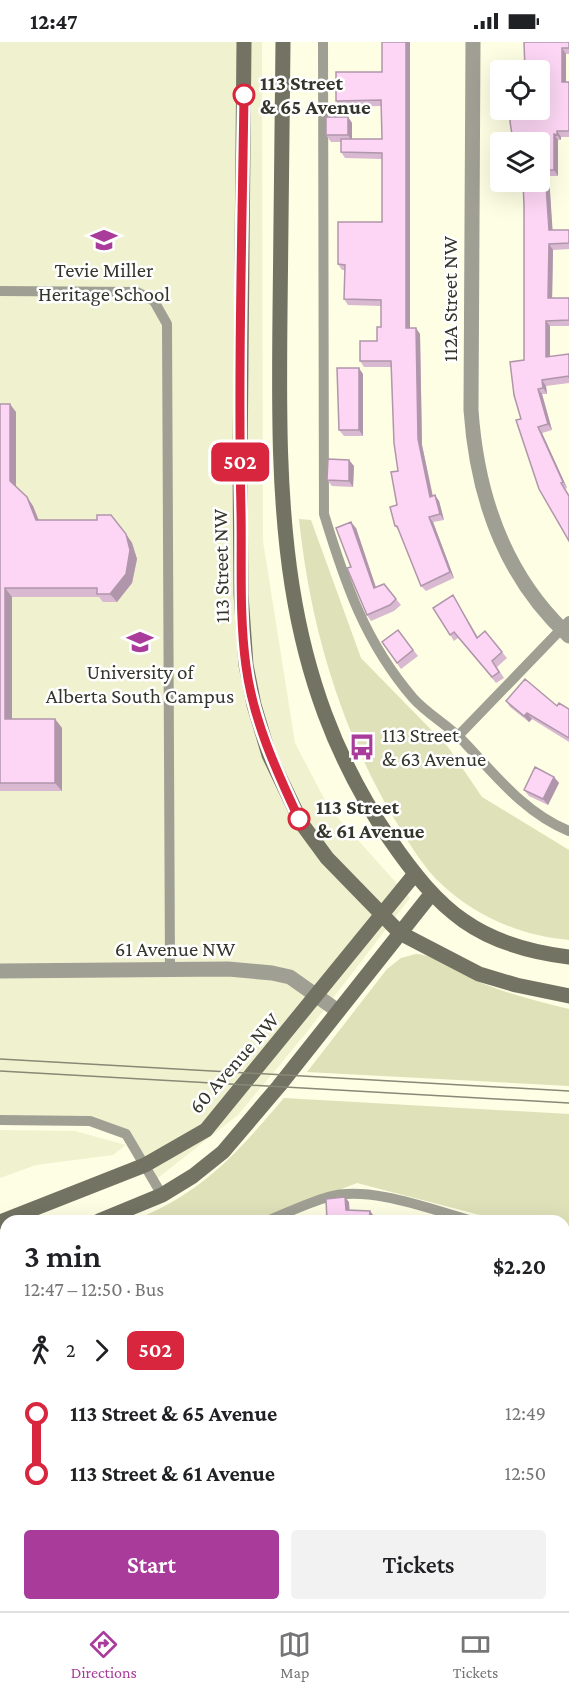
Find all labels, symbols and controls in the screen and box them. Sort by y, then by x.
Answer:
text: 12:47 [30,9,78,34]
map controls [490,60,550,192]
button: locate [490,60,550,120]
place label: 113 Street & 65 Avenue [260,71,371,119]
marker: 113 Street & 65 Avenue [233,84,255,106]
button: layers [490,132,550,192]
school or university icon: Tevie Miller Heritage School [89,225,119,255]
street label: 112A Street NW [438,235,462,362]
place label: Tevie Miller Heritage School [38,258,170,306]
line badge: 502 [206,442,274,482]
text: 502 [223,450,257,474]
street label: 113 Street NW [208,508,234,623]
school or university icon: University of Alberta South Campus [125,627,155,657]
place label: University of Alberta South Campus [46,660,234,708]
place label: 113 Street & 63 Avenue [382,723,486,771]
bus stop icon: 113 Street & 63 Avenue [347,732,377,762]
place label: 113 Street & 61 Avenue [316,795,425,843]
marker: 113 Street & 61 Avenue [288,808,310,830]
street label: 61 Avenue NW [115,937,236,961]
street label: 60 Avenue NW [184,1007,285,1118]
text: 3 min [24,1237,101,1274]
text: $2.20 [493,1254,546,1279]
text: 12:47 – 12:50 · Bus [24,1278,164,1300]
icon: walk [24,1334,57,1367]
icon: forward [85,1334,118,1367]
text: 502 [139,1338,172,1362]
text: 2 [66,1339,76,1361]
text: 113 Street & 65 Avenue [70,1401,277,1426]
text: 12:49 [505,1402,546,1424]
text: 113 Street & 61 Avenue [70,1461,275,1486]
text: 12:50 [505,1462,546,1484]
button: Start [24,1530,279,1599]
button: Tickets [291,1530,546,1599]
tab: Directions [71,1628,137,1681]
tab: Map [278,1628,311,1681]
tab: Tickets [453,1628,498,1681]

